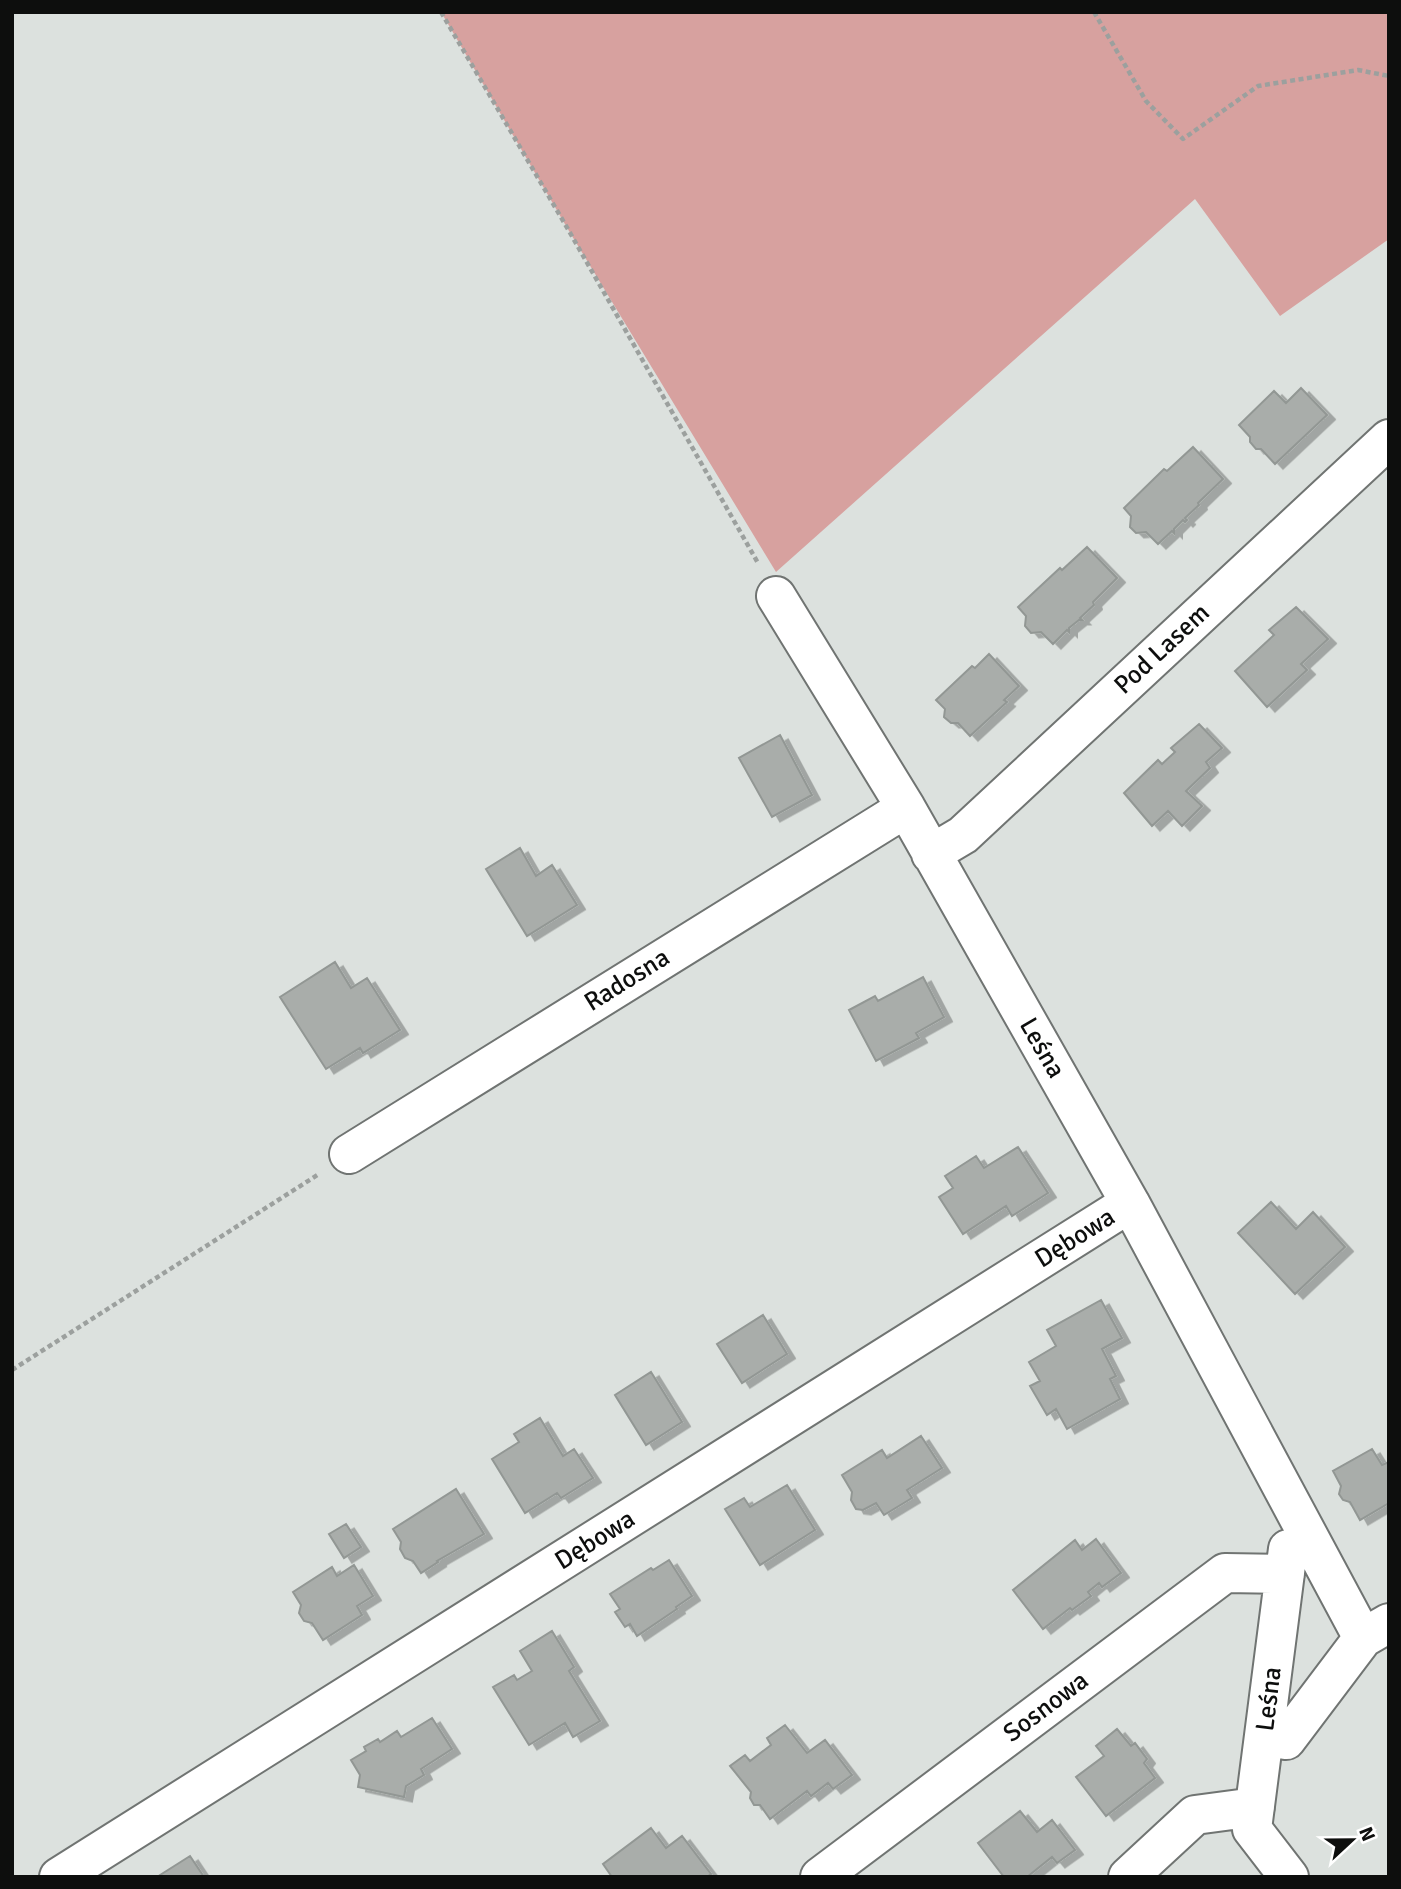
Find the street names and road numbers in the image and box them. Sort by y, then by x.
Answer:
street label: Pod Lasem [1108,597,1216,701]
street label: Radosna [578,941,676,1019]
street label: Leśna [1012,1012,1072,1084]
street label: Dębowa [1029,1201,1121,1275]
street label: Dębowa [549,1503,641,1577]
street label: Sosnowa [997,1665,1095,1749]
street label: Leśna [1249,1665,1289,1733]

